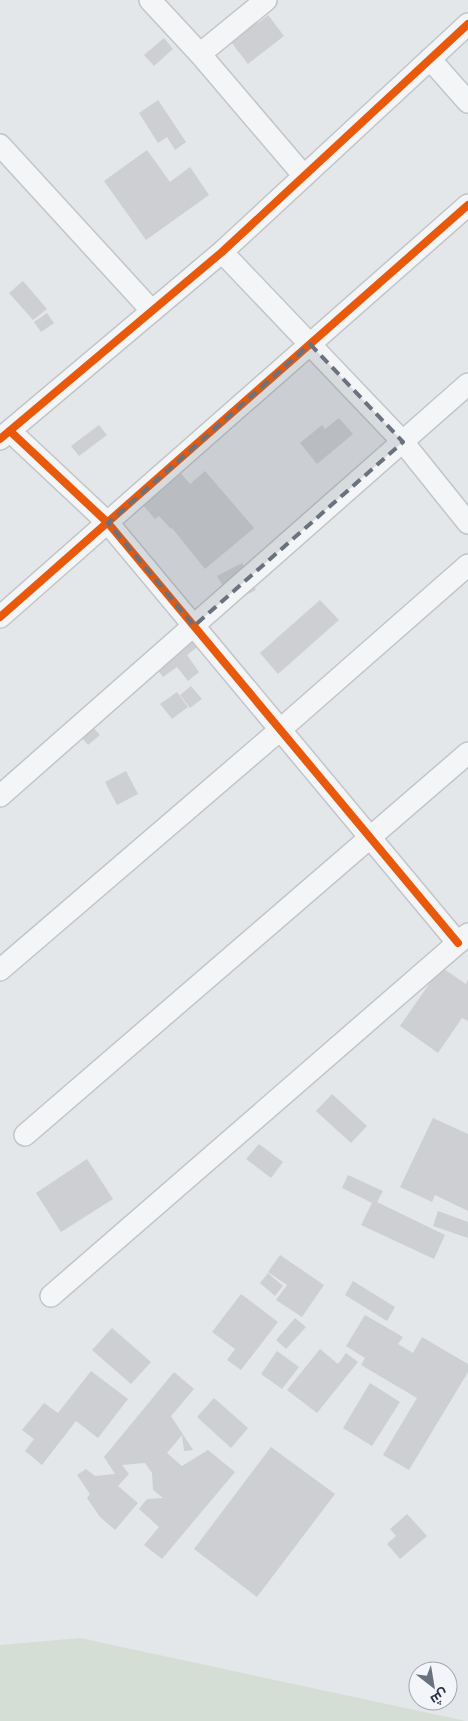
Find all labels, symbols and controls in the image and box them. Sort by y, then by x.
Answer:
north arrow [408,1661,458,1711]
text: ش [427,1685,452,1710]

